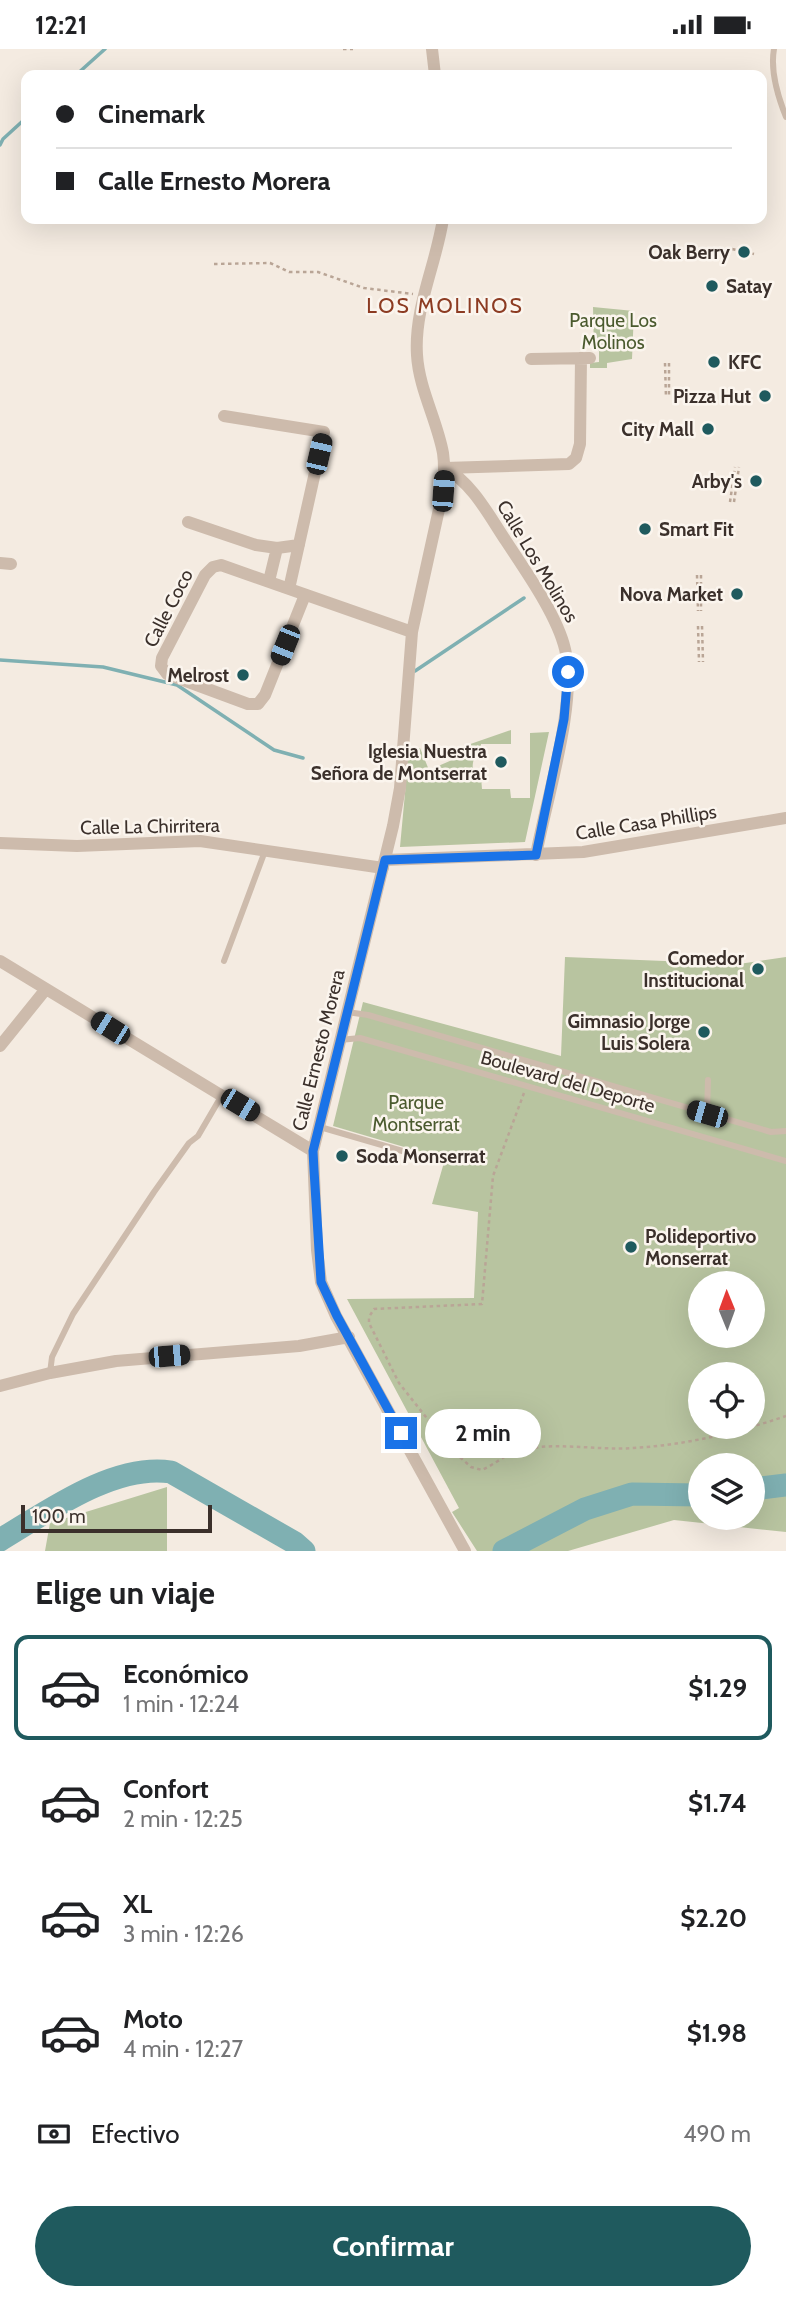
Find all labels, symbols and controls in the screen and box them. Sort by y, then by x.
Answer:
text: 12:21 [35,9,87,41]
text: Cinemark [98,98,205,130]
text: Calle Ernesto Morera [98,165,330,197]
place label: Oak Berry [648,241,731,264]
marker: Oak Berry [736,244,752,260]
place label: Satay [726,275,773,298]
marker: Satay [704,278,720,294]
district label: LOS MOLINOS [366,293,524,318]
park label: Parque Los Molinos [569,309,657,354]
place label: KFC [728,351,761,374]
marker: KFC [706,354,722,370]
place label: Pizza Hut [673,385,751,408]
marker: Pizza Hut [757,388,773,404]
place label: City Mall [621,418,694,441]
marker: City Mall [700,421,716,437]
car [305,431,334,477]
car [432,469,455,513]
place label: Arby's [692,470,742,493]
marker: Arby's [748,473,764,489]
street label: Calle Los Molinos [492,496,583,627]
place label: Smart Fit [659,518,734,541]
marker: Smart Fit [637,521,653,537]
street label: Calle Coco [139,565,198,651]
place label: Nova Market [620,583,723,606]
marker: Nova Market [729,586,745,602]
car [268,622,303,668]
route start [552,656,584,688]
place label: Melrost [167,664,229,687]
marker: Melrost [235,667,251,683]
place label: Iglesia Nuestra Señora de Montserrat [311,740,488,785]
marker: Iglesia Nuestra Señora de Montserrat [493,754,509,770]
street label: Calle Casa Phillips [574,800,718,845]
street label: Calle La Chirritera [80,814,220,839]
place label: Comedor Institucional [643,947,745,992]
marker: Comedor Institucional [750,961,766,977]
street label: Calle Ernesto Morera [287,967,350,1133]
car [87,1008,134,1048]
place label: Gimnasio Jorge Luis Solera [567,1010,691,1055]
marker: Gimnasio Jorge Luis Solera [696,1024,712,1040]
street label: Boulevard del Deporte [478,1046,658,1117]
car [217,1085,264,1125]
park label: Parque Montserrat [372,1091,460,1136]
car [684,1098,731,1130]
place label: Soda Monserrat [356,1145,486,1168]
marker: Soda Monserrat [334,1148,350,1164]
place label: Polideportivo Monserrat [645,1225,756,1270]
marker: Polideportivo Monserrat [623,1239,639,1255]
north arrow [688,1271,765,1347]
map controls [688,1271,765,1530]
car [148,1344,191,1368]
button: locate [688,1362,765,1439]
callout: 2 min [426,1409,541,1457]
route end [385,1417,417,1449]
text: 2 min [455,1419,511,1447]
button: layers [688,1453,765,1530]
scale bar [21,1502,212,1534]
text: 100 m [32,1505,86,1528]
text: Elige un viaje [35,1573,215,1612]
icon: car [39,1656,102,1719]
text: Económico [123,1658,249,1690]
text: $1.29 [688,1672,747,1704]
text: 1 min · 12:24 [123,1690,239,1718]
icon: car [39,1771,102,1834]
text: Confort [123,1773,209,1805]
text: $1.74 [688,1787,747,1819]
text: 2 min · 12:25 [123,1805,243,1833]
icon: car [39,1886,102,1949]
text: XL [123,1888,152,1920]
text: $2.20 [680,1902,747,1934]
text: 3 min · 12:26 [123,1920,244,1948]
icon: car [39,2001,102,2064]
text: Moto [123,2003,183,2035]
text: $1.98 [687,2017,747,2049]
text: 4 min · 12:27 [123,2035,243,2063]
icon: cash [35,2115,73,2153]
text: Efectivo [91,2118,180,2150]
text: 490 m [683,2120,751,2148]
button: Confirmar [35,2206,751,2286]

